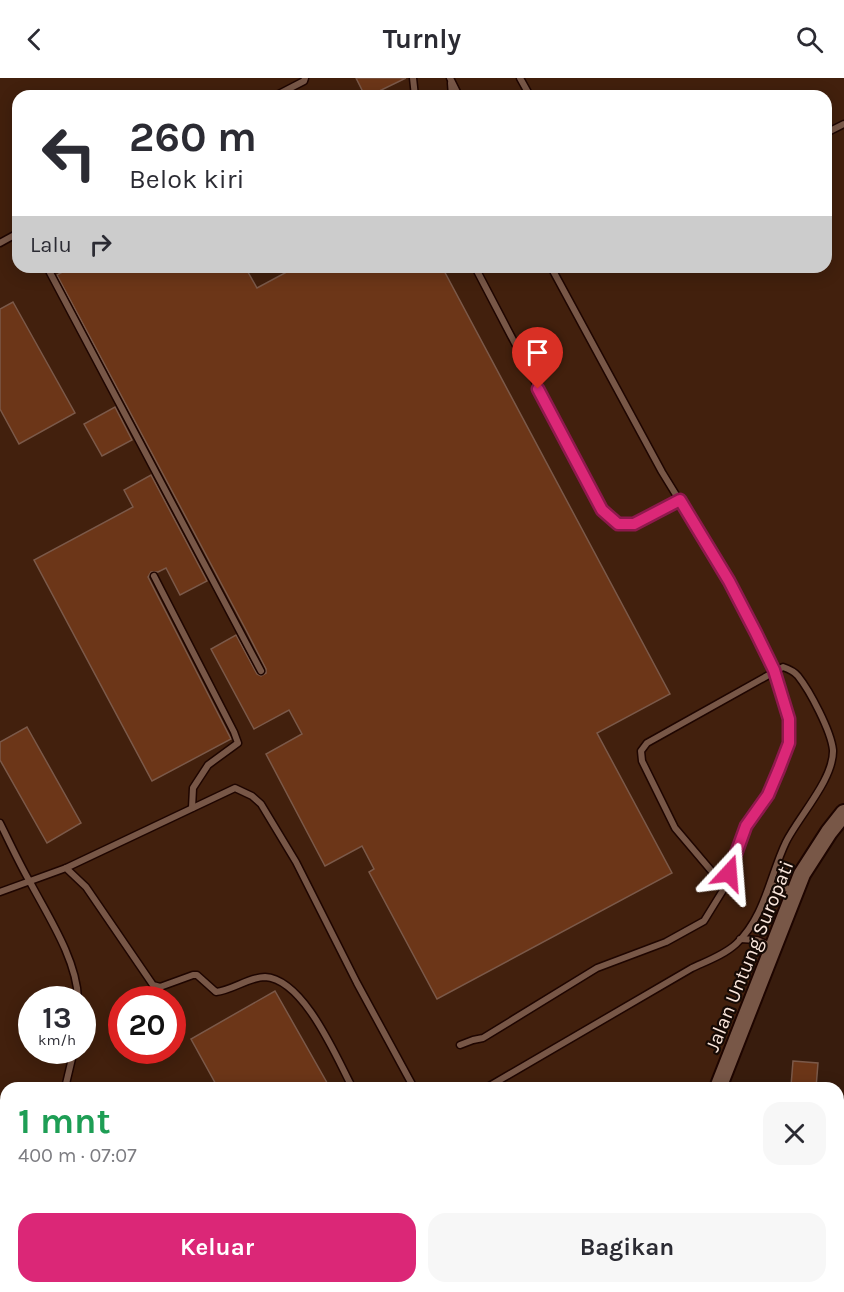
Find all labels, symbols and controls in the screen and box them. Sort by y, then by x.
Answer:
icon: back [18,23,51,56]
text: Turnly [383,23,461,55]
icon: search [793,23,826,56]
text: 260 m [129,112,257,162]
icon: left [30,114,108,192]
text: Belok kiri [129,163,245,195]
icon: right [84,228,117,261]
text: Lalu [30,232,72,258]
pin [512,327,563,389]
icon: arrive [521,336,554,369]
position arrow [697,841,761,905]
street label: Jalan Untung Suropati [701,857,798,1055]
speed limit sign: 20 [108,986,186,1064]
text: 13 [42,1000,72,1036]
text: km/h [38,1031,76,1049]
text: 1 mnt [18,1100,111,1142]
button: close [763,1102,826,1165]
text: 400 m · 07:07 [18,1144,137,1167]
button: Keluar [18,1213,416,1282]
button: Bagikan [428,1213,826,1282]

